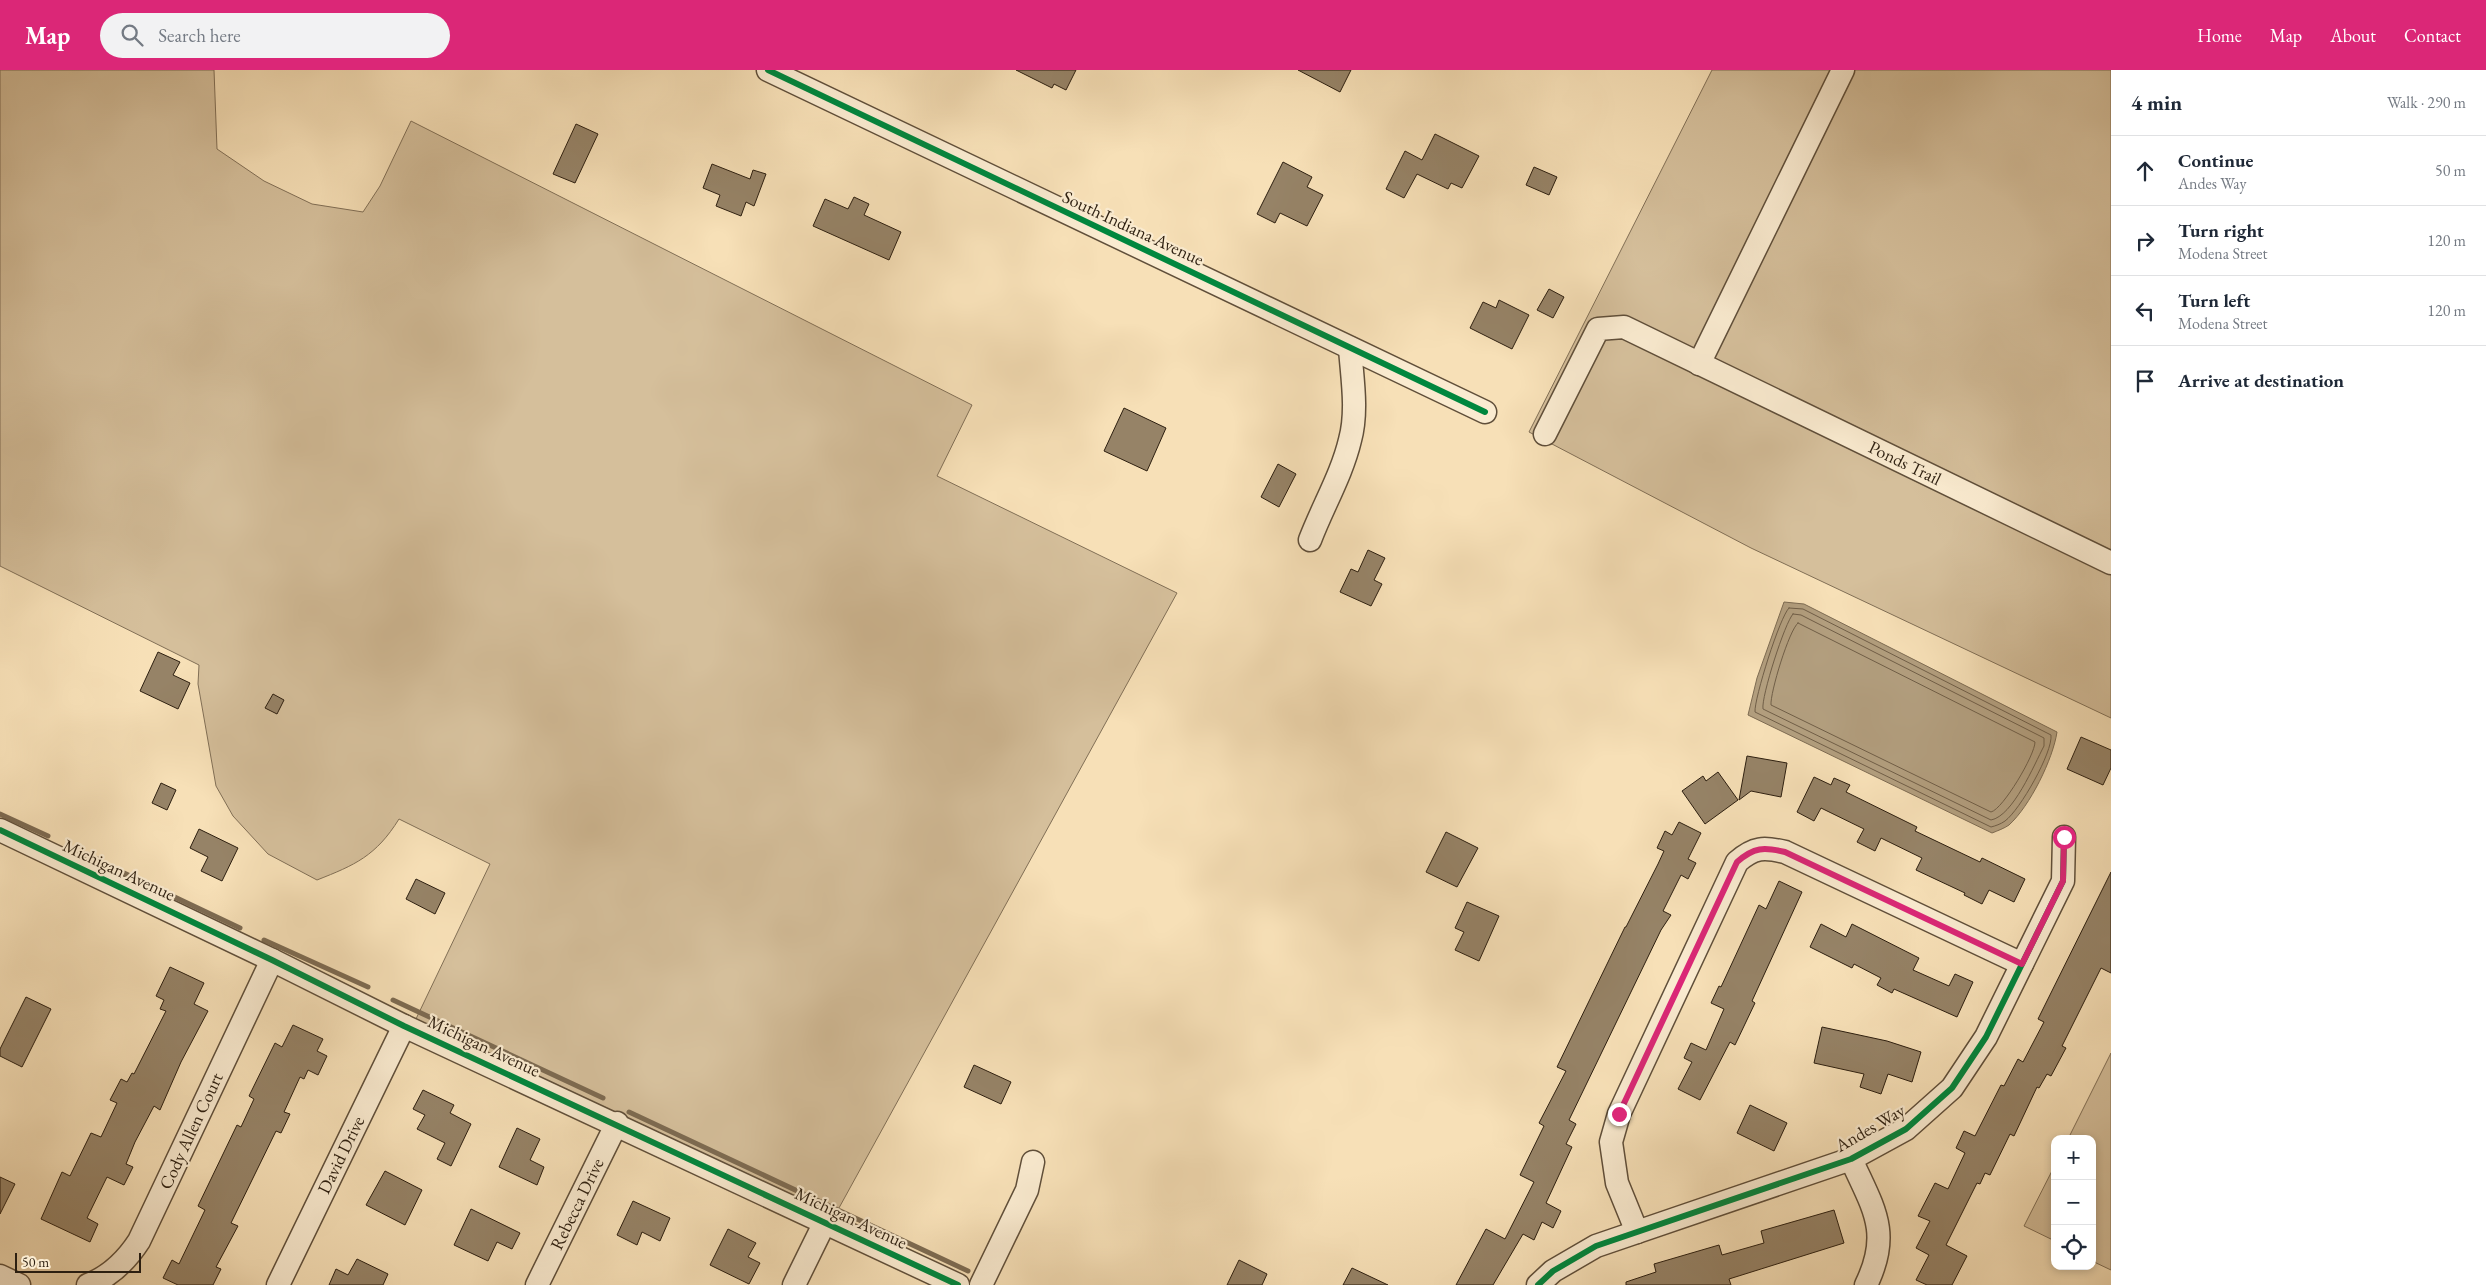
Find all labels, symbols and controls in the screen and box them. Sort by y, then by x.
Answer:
search box [100,13,450,58]
text: Map [25,20,70,51]
icon: search [118,21,146,49]
text: Search here [158,23,241,48]
text: Home [2197,24,2242,47]
text: Map [2270,24,2302,47]
text: About [2330,24,2376,47]
text: Contact [2404,24,2461,47]
text: 4 min [2131,89,2182,116]
text: Walk · 290 m [2387,92,2466,113]
text: Continue [2178,148,2253,173]
icon: ahead [2131,157,2159,185]
text: 50 m [2435,160,2466,181]
text: Andes Way [2178,173,2247,194]
street label: South Indiana Avenue [1059,185,1208,270]
text: Turn right [2178,218,2264,243]
icon: right [2131,227,2159,255]
text: 120 m [2427,230,2466,251]
text: Modena Street [2178,243,2268,264]
text: Turn left [2178,288,2250,313]
icon: left [2131,297,2159,325]
text: 120 m [2427,300,2466,321]
text: Modena Street [2178,313,2268,334]
icon: arrive [2131,367,2159,395]
text: Arrive at destination [2178,368,2344,393]
street label: Ponds Trail [1865,435,1945,490]
route start [2053,826,2076,849]
street label: Michigan Avenue [59,833,179,906]
street label: Michigan Avenue [424,1009,544,1082]
street label: Cody Allen Court [153,1068,228,1193]
street label: Andes Way [1830,1098,1909,1157]
route end [1608,1103,1631,1126]
street label: David Drive [312,1112,369,1198]
map controls [2051,1135,2096,1270]
button: + [2051,1135,2096,1180]
street label: Rebecca Drive [544,1154,609,1253]
button: − [2051,1180,2096,1225]
street label: Michigan Avenue [791,1181,911,1254]
button: locate [2051,1225,2096,1270]
scale bar [15,1250,141,1273]
text: 50 m [22,1253,49,1271]

